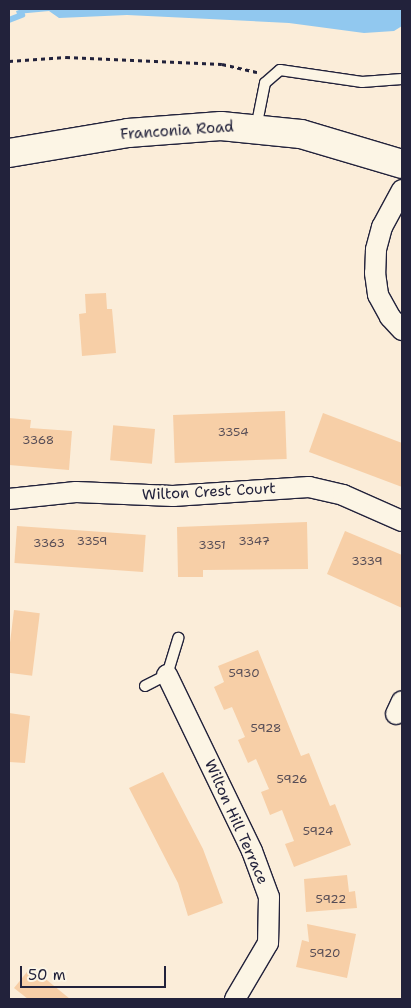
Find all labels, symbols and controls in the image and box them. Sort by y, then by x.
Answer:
street label: Franconia Road [120,118,234,144]
house number: 3354 [217,426,249,440]
house number: 3368 [22,434,54,448]
street label: Wilton Crest Court [142,480,276,504]
house number: 3359 [77,535,107,549]
house number: 3347 [238,535,270,549]
house number: 3363 [33,537,65,551]
house number: 3351 [198,539,226,553]
house number: 3339 [351,555,383,569]
house number: 5930 [228,667,260,681]
house number: 5928 [250,722,282,736]
street label: Wilton Hill Terrace [200,757,272,887]
house number: 5926 [277,773,307,787]
house number: 5924 [303,825,333,839]
house number: 5922 [316,893,346,907]
house number: 5920 [310,947,340,961]
scale bar [22,956,169,988]
text: 50 m [28,965,66,985]

